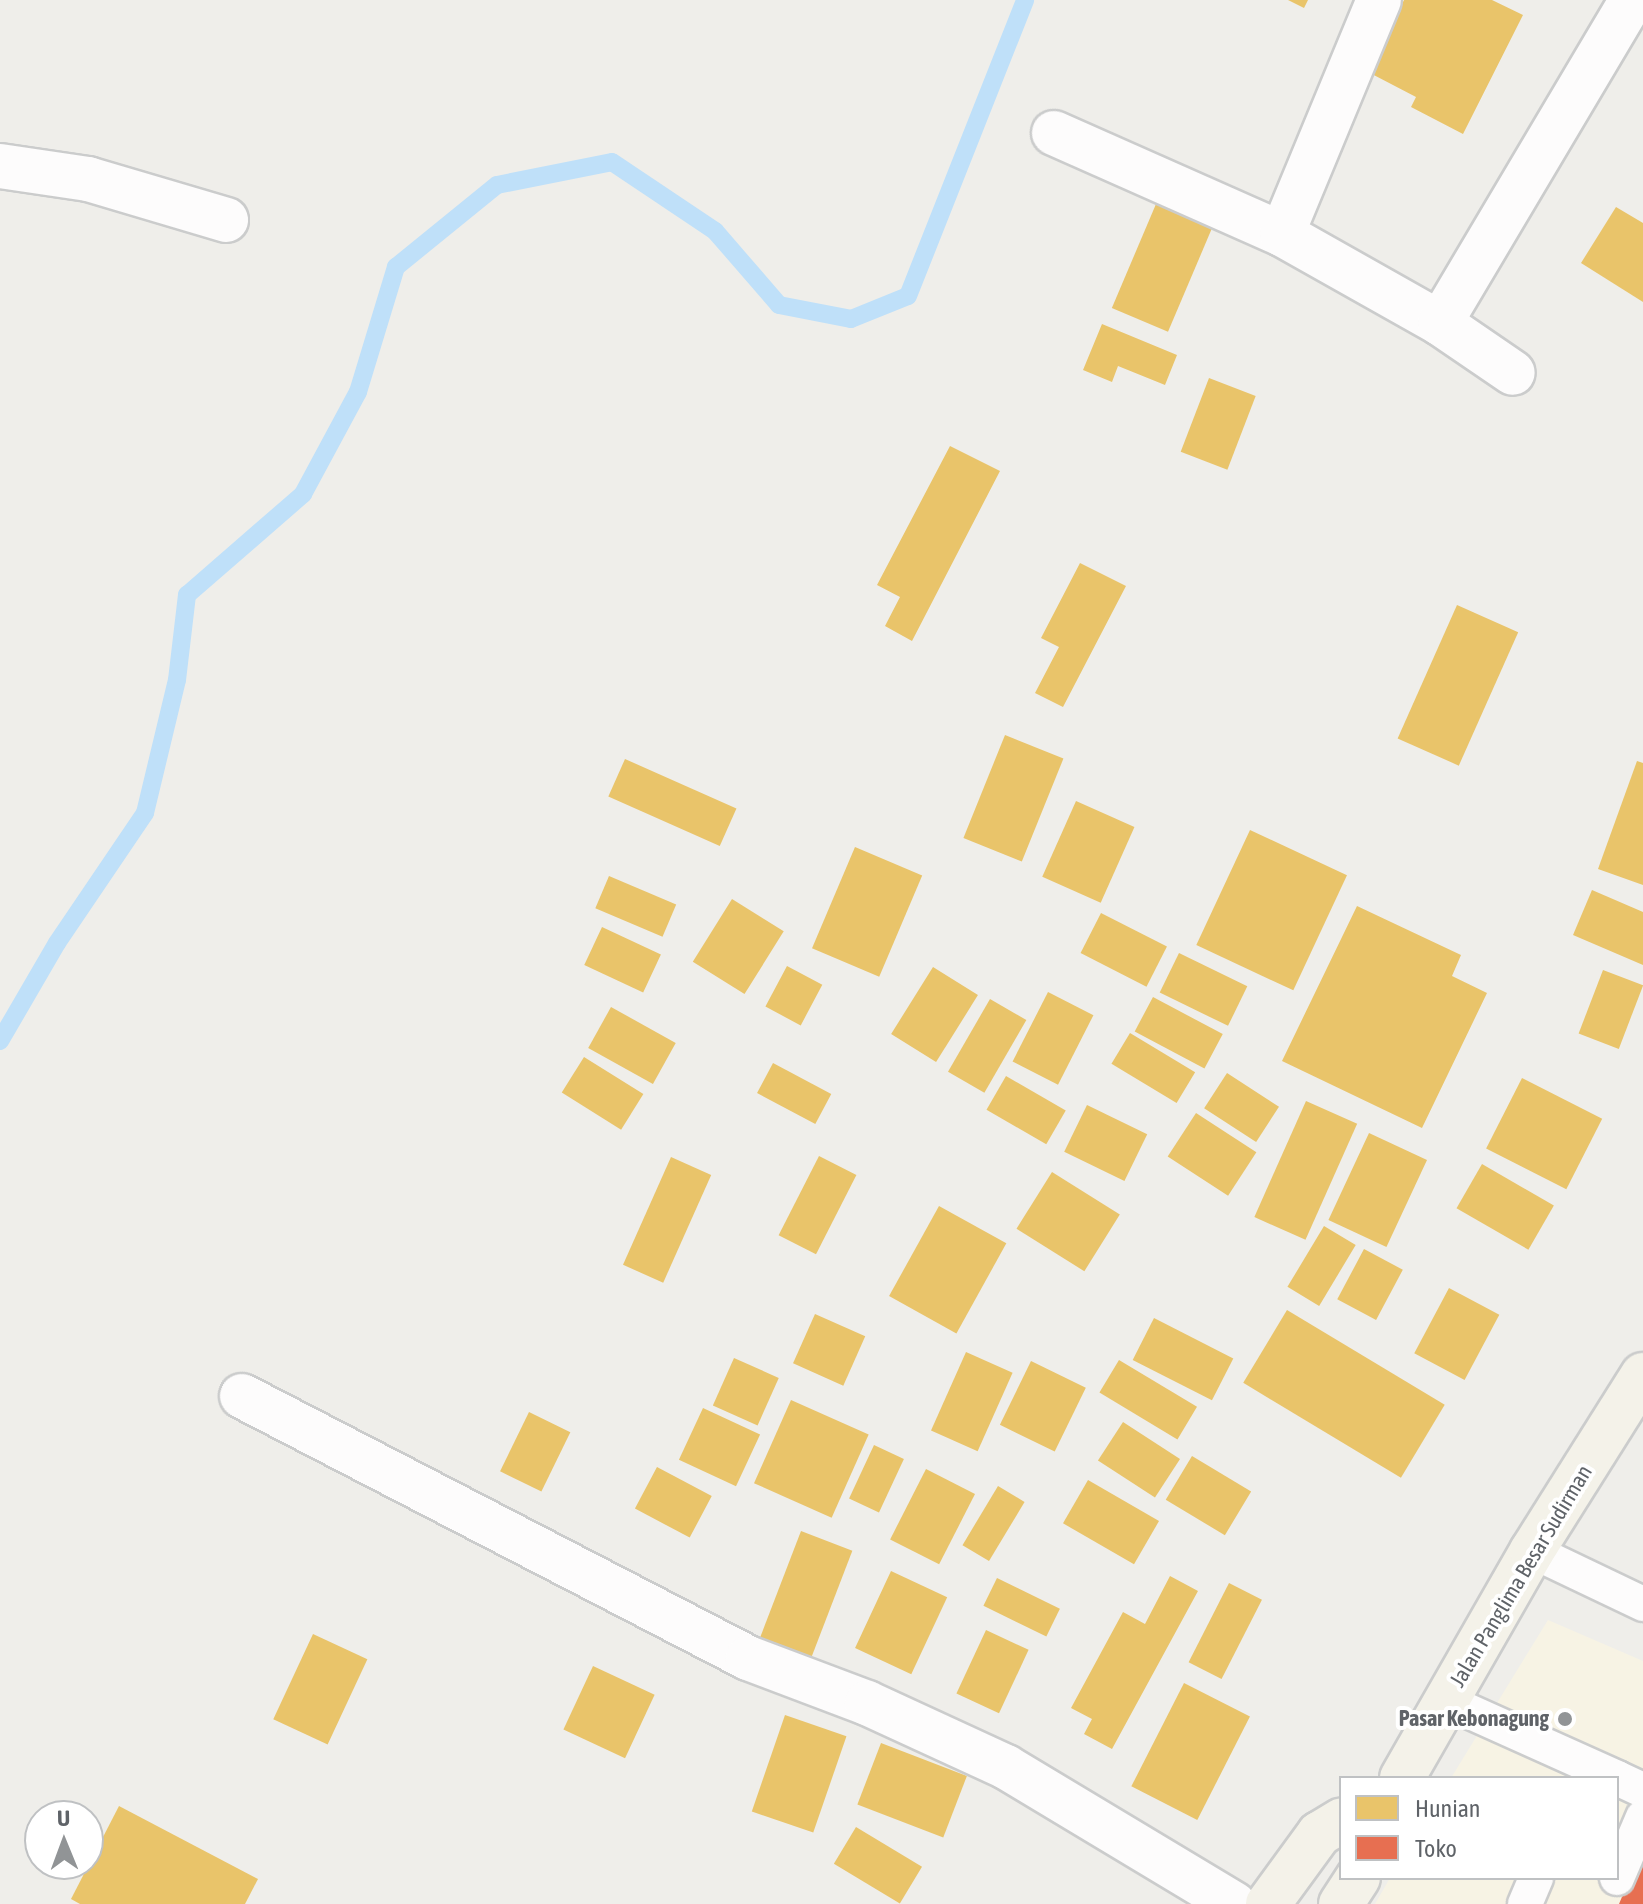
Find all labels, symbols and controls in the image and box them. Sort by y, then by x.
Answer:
street label: Jalan Panglima Besar Sudirman [1444,1460,1598,1692]
place label: Pasar Kebonagung [1399,1706,1549,1732]
marker: Pasar Kebonagung [1556,1710,1574,1728]
legend [1339,1776,1619,1880]
text: Hunian [1415,1795,1481,1822]
north arrow [24,1800,104,1880]
text: U [57,1805,70,1831]
text: Toko [1415,1835,1457,1862]

